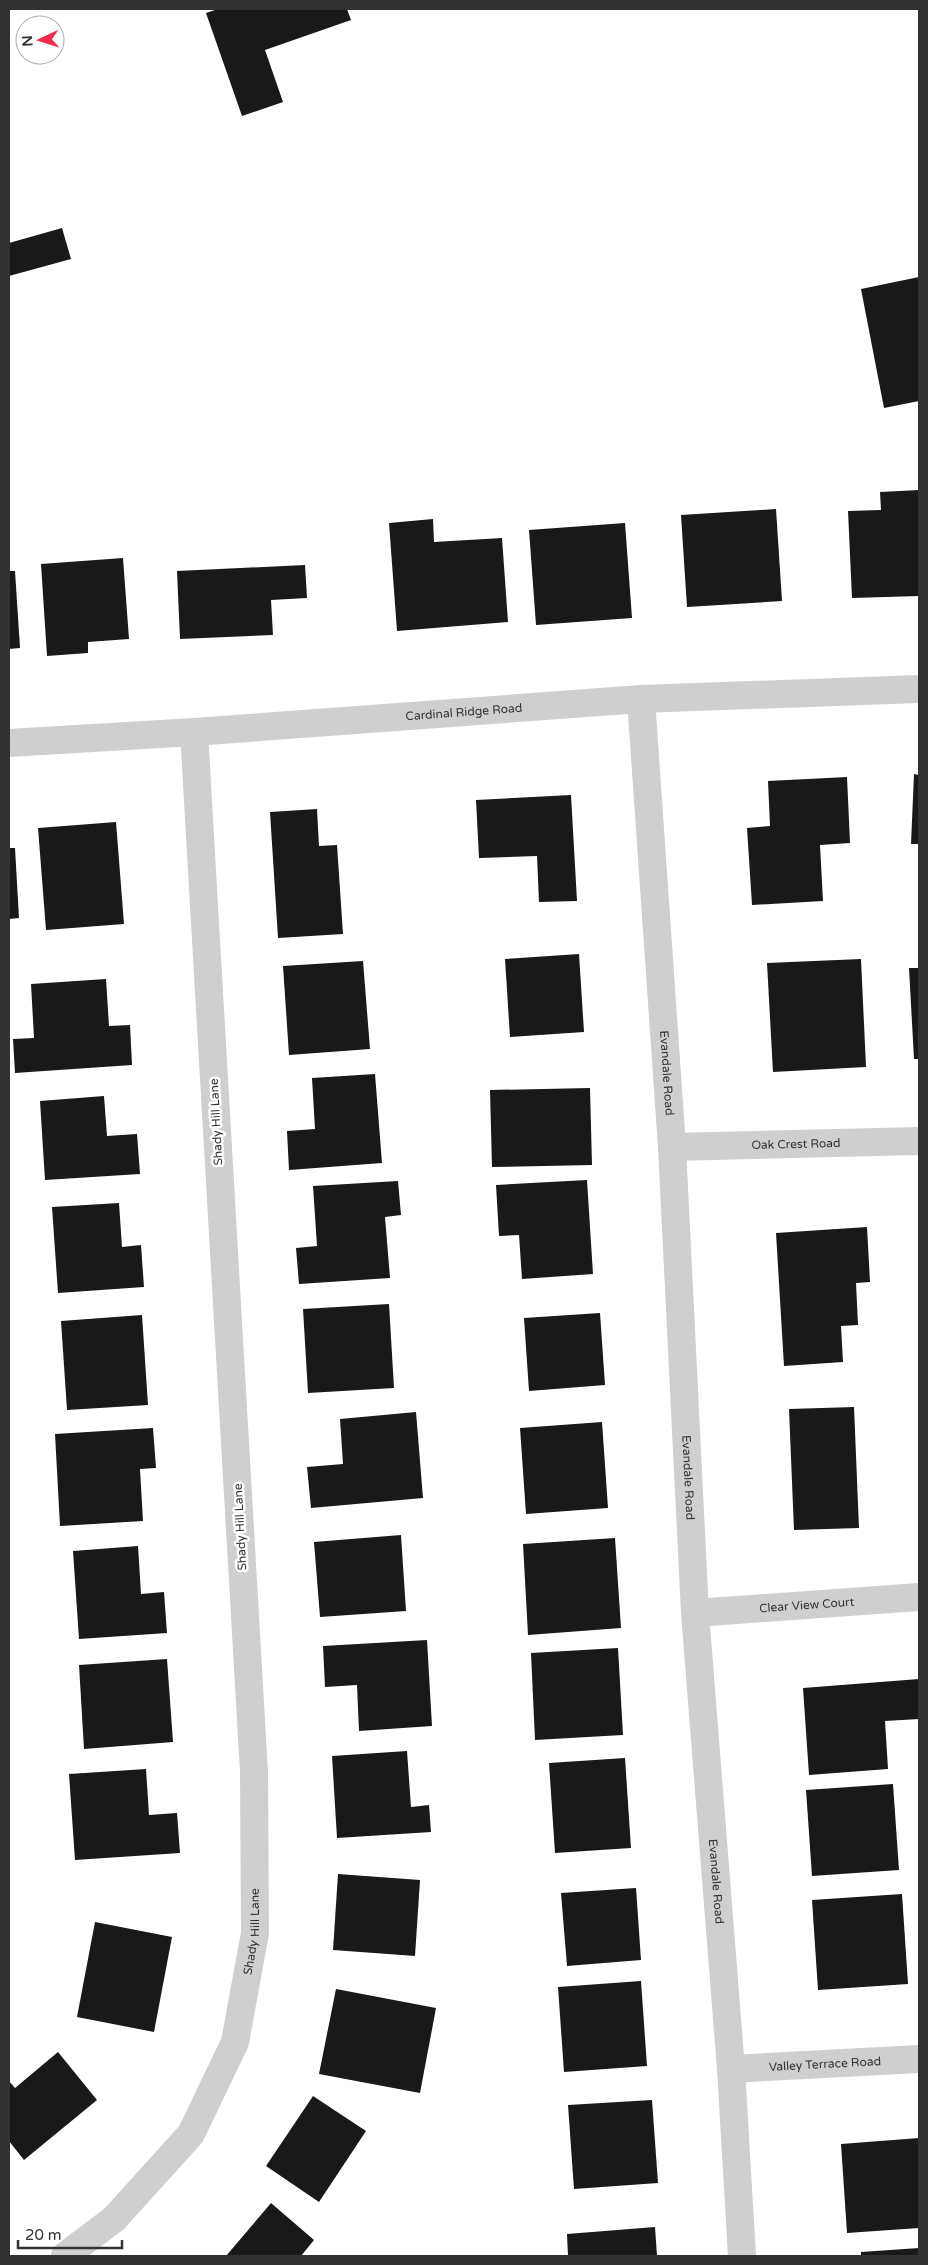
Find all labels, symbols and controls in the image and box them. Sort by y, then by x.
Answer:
north arrow [15,15,65,65]
text: N [19,35,36,47]
street label: Cardinal Ridge Road [405,701,523,723]
street label: Evandale Road [657,1030,677,1116]
street label: Shady Hill Lane [207,1078,225,1166]
street label: Oak Crest Road [751,1136,841,1152]
street label: Evandale Road [679,1435,697,1520]
street label: Shady Hill Lane [231,1483,249,1571]
street label: Clear View Court [759,1595,855,1615]
street label: Evandale Road [706,1838,727,1925]
street label: Shady Hill Lane [240,1888,262,1976]
street label: Valley Terrace Road [768,2054,881,2074]
scale bar [18,2218,121,2250]
text: 20 m [25,2226,62,2244]

